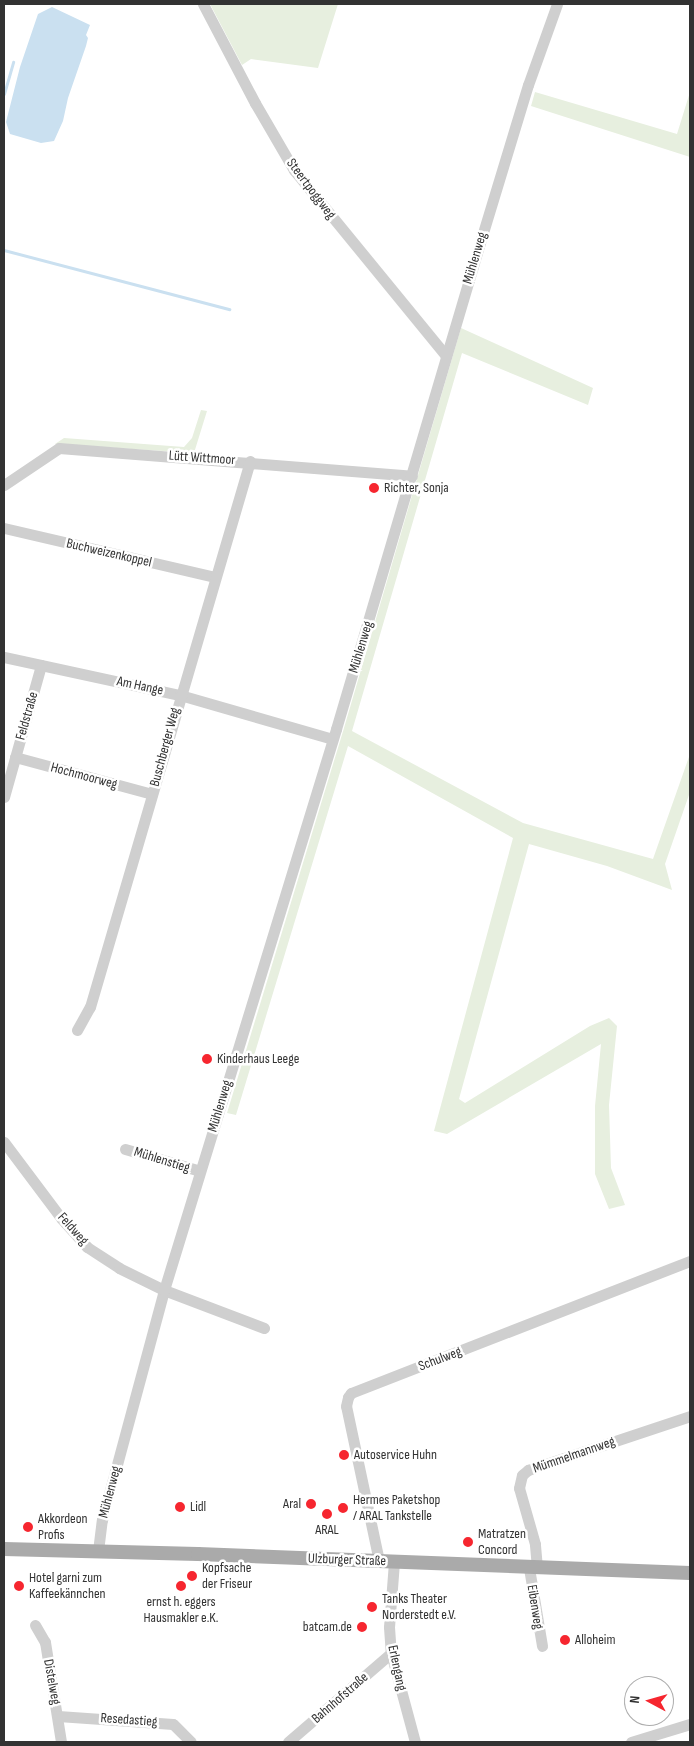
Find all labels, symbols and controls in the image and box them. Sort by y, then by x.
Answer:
street label: Steertpoggweg [283,155,339,223]
street label: Mühlenweg [459,230,491,286]
street label: Lütt Wittmoor [168,447,236,469]
place label: Richter, Sonja [384,480,449,496]
marker: Richter, Sonja [368,482,380,494]
street label: Buchweizenkoppel [65,535,153,571]
street label: Mühlenweg [345,619,377,675]
street label: Am Hange [115,673,165,699]
street label: Feldstraße [12,690,42,742]
street label: Buschberger Weg [146,706,184,788]
street label: Hochmoorweg [49,759,119,793]
place label: Kinderhaus Leege [217,1051,299,1067]
marker: Kinderhaus Leege [201,1053,213,1065]
street label: Mühlenweg [204,1078,236,1134]
street label: Mühlenstieg [132,1144,192,1176]
street label: Feldweg [54,1209,92,1249]
street label: Schulweg [416,1343,464,1375]
street label: Mümmelmannweg [531,1433,617,1477]
place label: Autoservice Huhn [354,1447,437,1463]
marker: Autoservice Huhn [338,1449,350,1461]
street label: Mühlenweg [95,1464,125,1520]
place label: Hermes Paketshop / ARAL Tankstelle [353,1492,440,1524]
place label: Aral [283,1496,301,1512]
marker: Aral [305,1498,317,1510]
place label: Lidl [190,1499,206,1515]
marker: Lidl [174,1501,186,1513]
marker: Hermes Paketshop / ARAL Tankstelle [337,1502,349,1514]
marker: ARAL [321,1508,333,1520]
place label: Akkordeon Profis [38,1511,88,1544]
marker: Akkordeon Profis [22,1521,34,1533]
place label: ARAL [315,1522,339,1538]
place label: Matratzen Concord [478,1526,526,1558]
marker: Matratzen Concord [462,1536,474,1548]
street label: Ulzburger Straße [308,1550,386,1570]
place label: Kopfsache der Friseur [202,1560,252,1592]
place label: Hotel garni zum Kaffeekännchen [29,1570,106,1602]
marker: Kopfsache der Friseur [186,1570,198,1582]
marker: Hotel garni zum Kaffeekännchen [13,1580,25,1592]
marker: ernst h. eggers Hausmakler e.K. [175,1580,187,1592]
street label: Eibenweg [523,1584,547,1630]
place label: Tanks Theater Norderstedt e.V. [382,1591,456,1624]
place label: ernst h. eggers Hausmakler e.K. [143,1594,219,1626]
marker: Tanks Theater Norderstedt e.V. [366,1601,378,1613]
place label: batcam.de [303,1619,352,1635]
marker: batcam.de [356,1621,368,1633]
place label: Alloheim [575,1632,615,1648]
marker: Alloheim [559,1634,571,1646]
street label: Erlengang [384,1644,410,1692]
street label: Distelweg [40,1658,64,1706]
street label: Bahnhofstraße [308,1669,372,1727]
north arrow [624,1676,674,1726]
text: N [626,1695,643,1704]
street label: Resedastieg [100,1710,158,1730]

